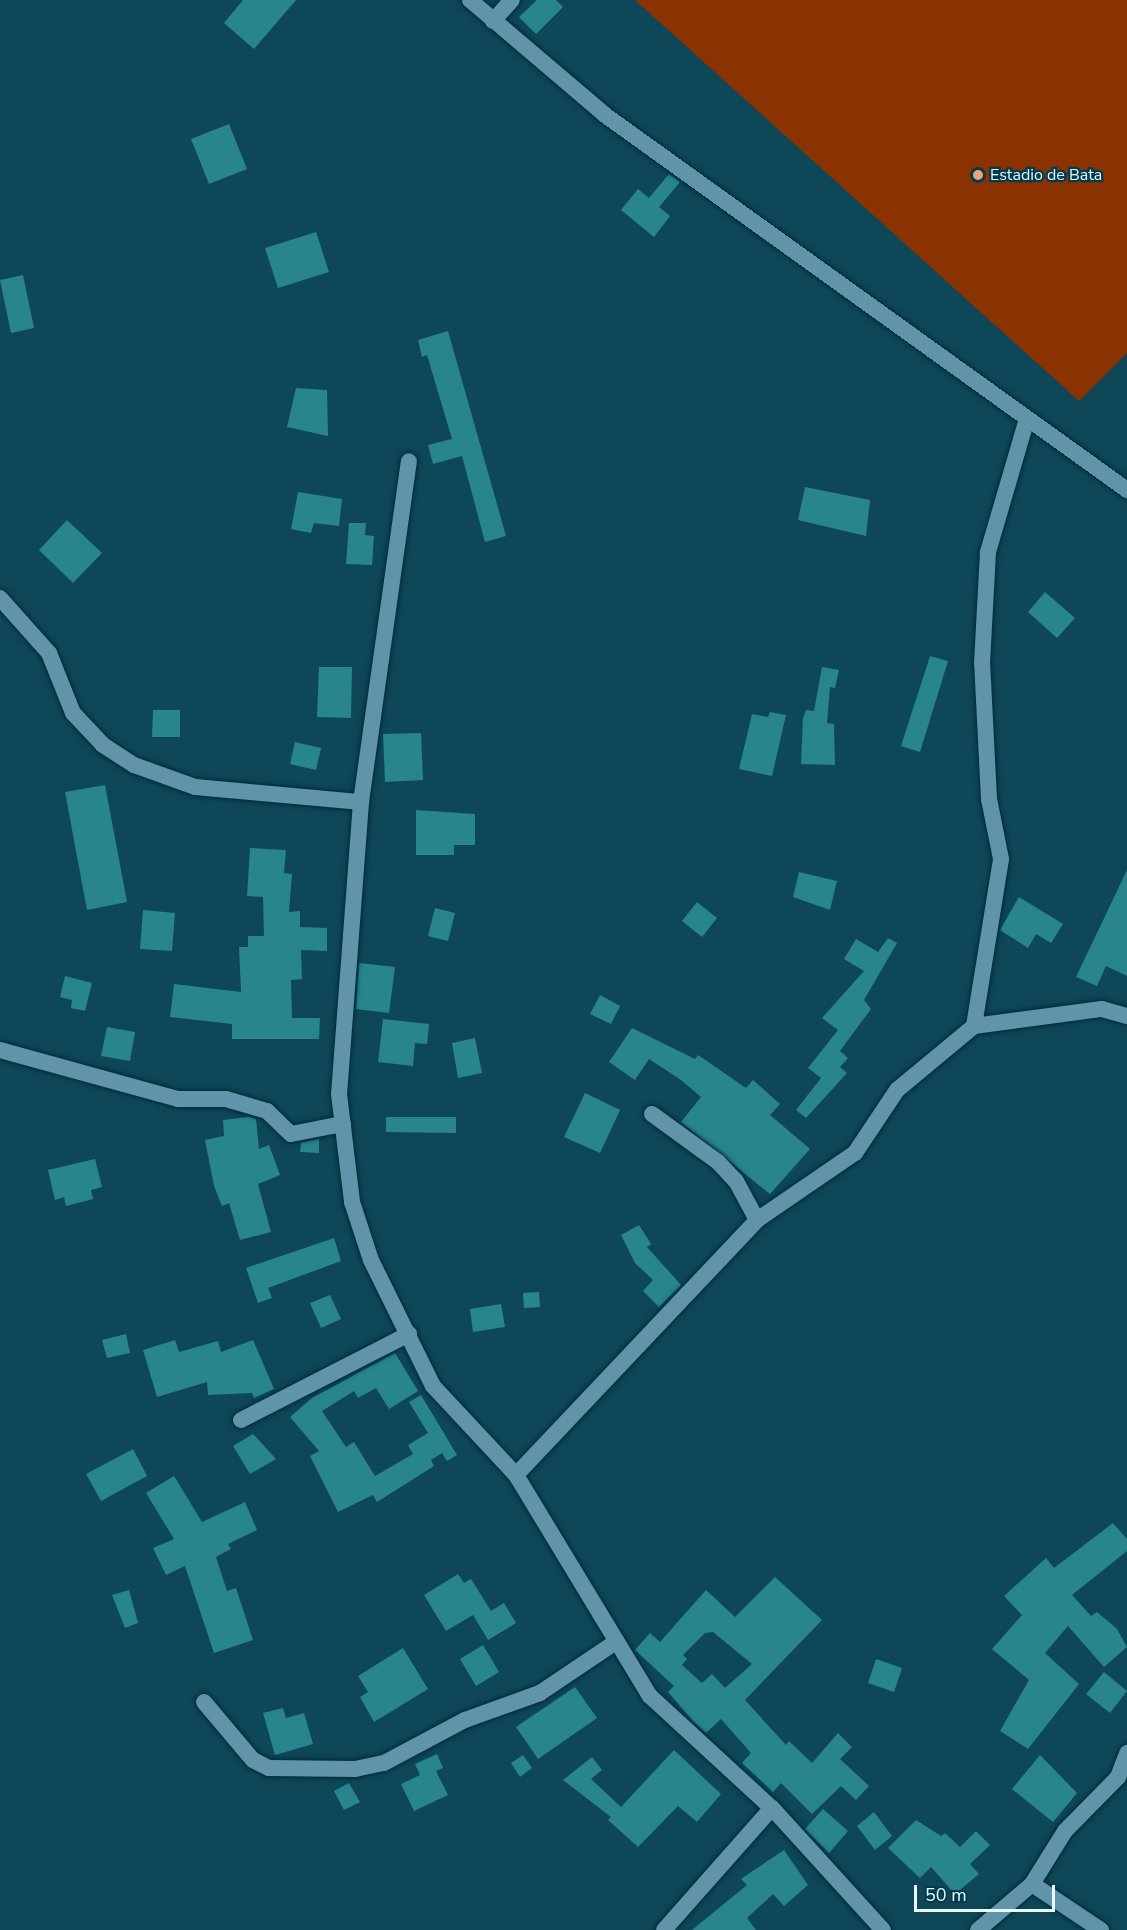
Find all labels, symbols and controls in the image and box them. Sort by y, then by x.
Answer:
place label: Estadio de Bata [990,165,1102,185]
marker: Estadio de Bata [971,168,985,182]
scale bar [917,1873,1058,1911]
text: 50 m [925,1883,967,1907]

